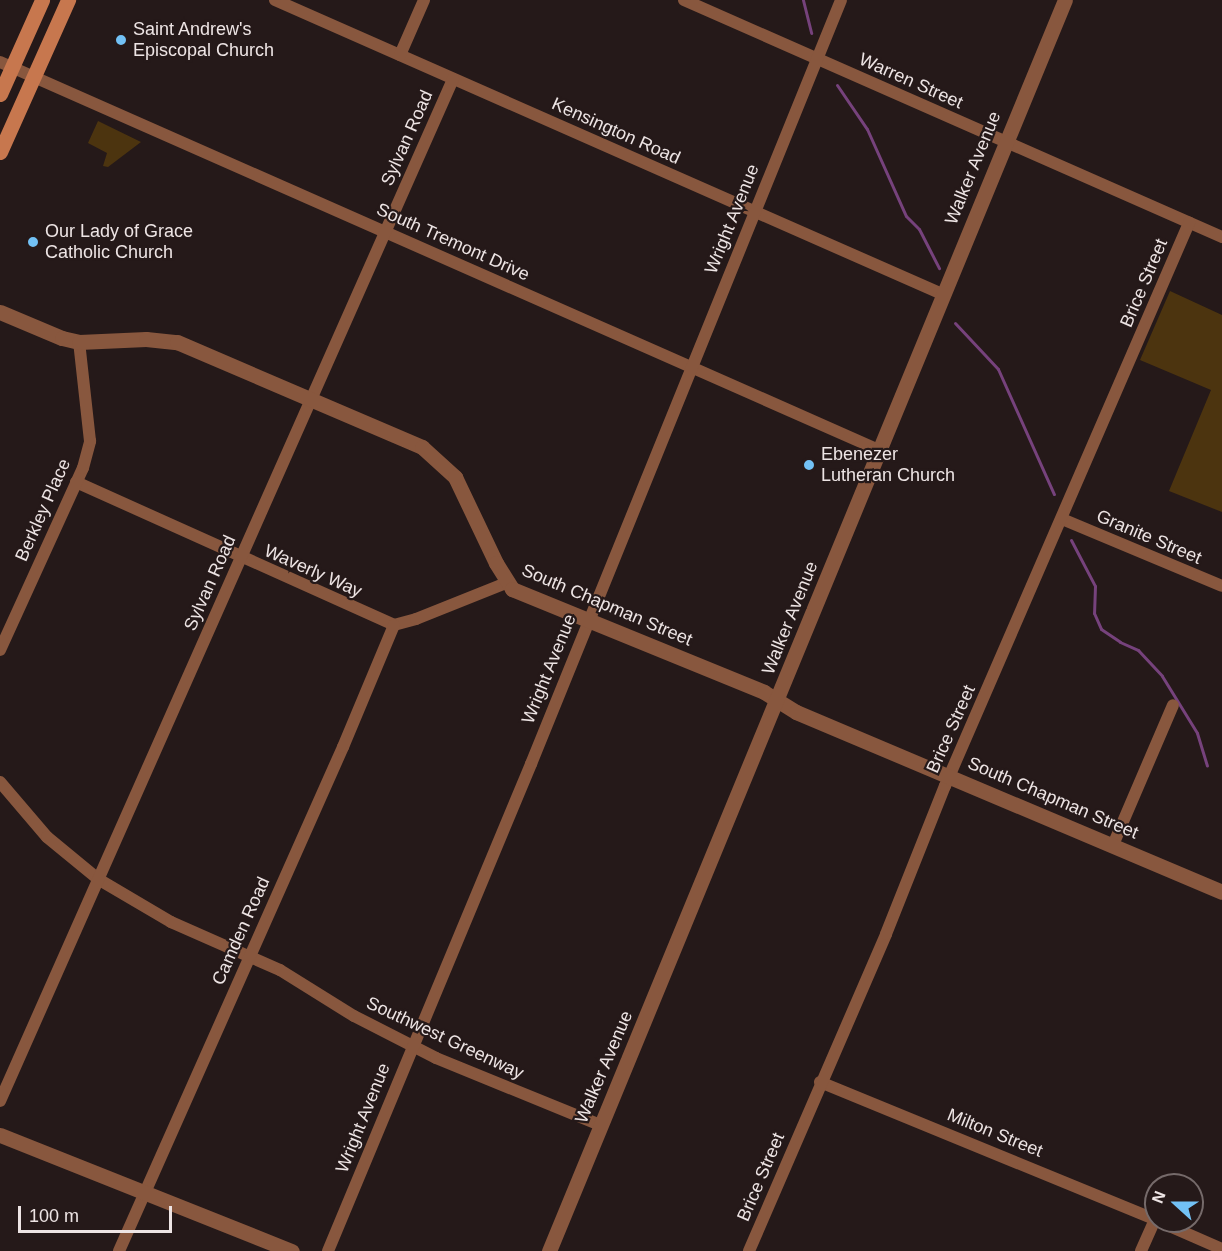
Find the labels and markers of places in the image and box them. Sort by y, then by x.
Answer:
place label: Saint Andrew's Episcopal Church [133,19,274,62]
marker: Saint Andrew's Episcopal Church [114,33,128,47]
place label: Our Lady of Grace Catholic Church [45,221,193,264]
marker: Our Lady of Grace Catholic Church [26,235,40,249]
place label: Ebenezer Lutheran Church [821,444,955,486]
marker: Ebenezer Lutheran Church [802,458,816,472]

